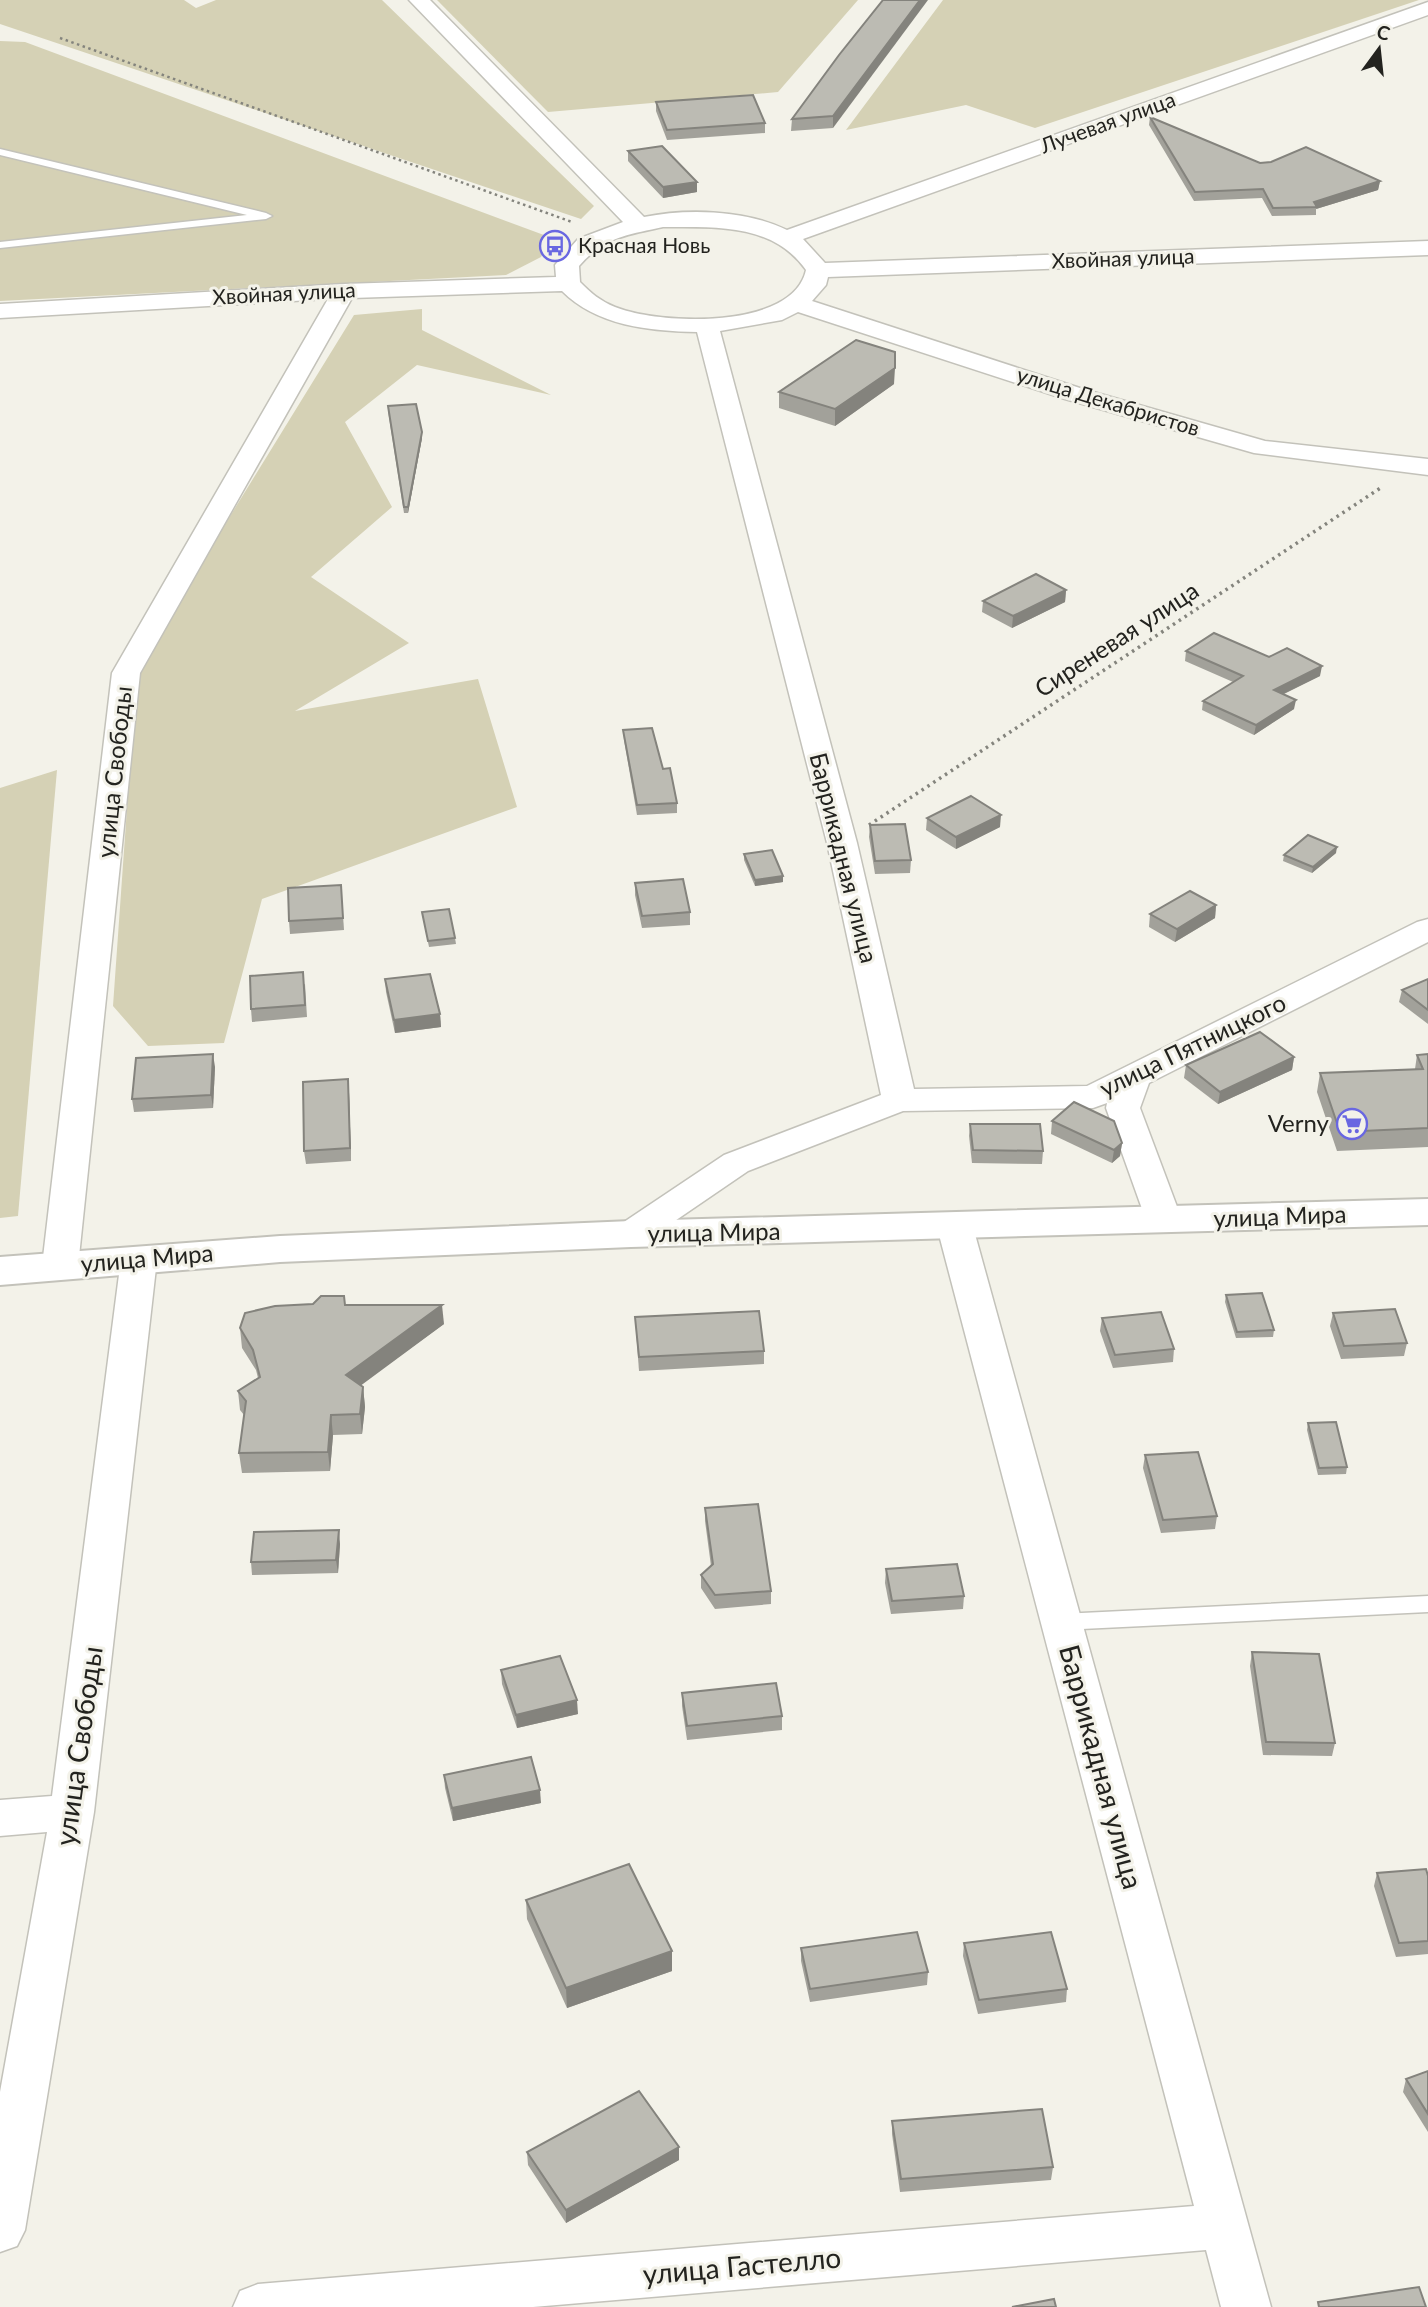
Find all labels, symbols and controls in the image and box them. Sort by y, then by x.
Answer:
north arrow [1344,14,1414,84]
text: С [1374,19,1393,45]
street label: Лучевая улица [1036,86,1178,158]
bus stop icon: Красная Новь [538,229,572,263]
place label: Красная Новь [578,232,710,257]
street label: Хвойная улица [1051,243,1195,272]
street label: Хвойная улица [212,276,356,309]
street label: улица Декабристов [1014,361,1203,440]
street label: Сиреневая улица [1029,575,1204,702]
street label: улица Свободы [90,685,137,859]
street label: Баррикадная улица [804,750,885,966]
street label: улица Пятницкого [1095,987,1290,1102]
supermarket icon: Verny [1335,1107,1369,1141]
place label: Verny [1268,1108,1330,1137]
street label: улица Мира [1213,1199,1347,1232]
street label: улица Мира [647,1216,781,1247]
street label: улица Мира [79,1237,214,1278]
street label: Баррикадная улица [1053,1641,1151,1893]
street label: улица Свободы [47,1644,109,1848]
street label: улица Гастелло [641,2239,842,2291]

